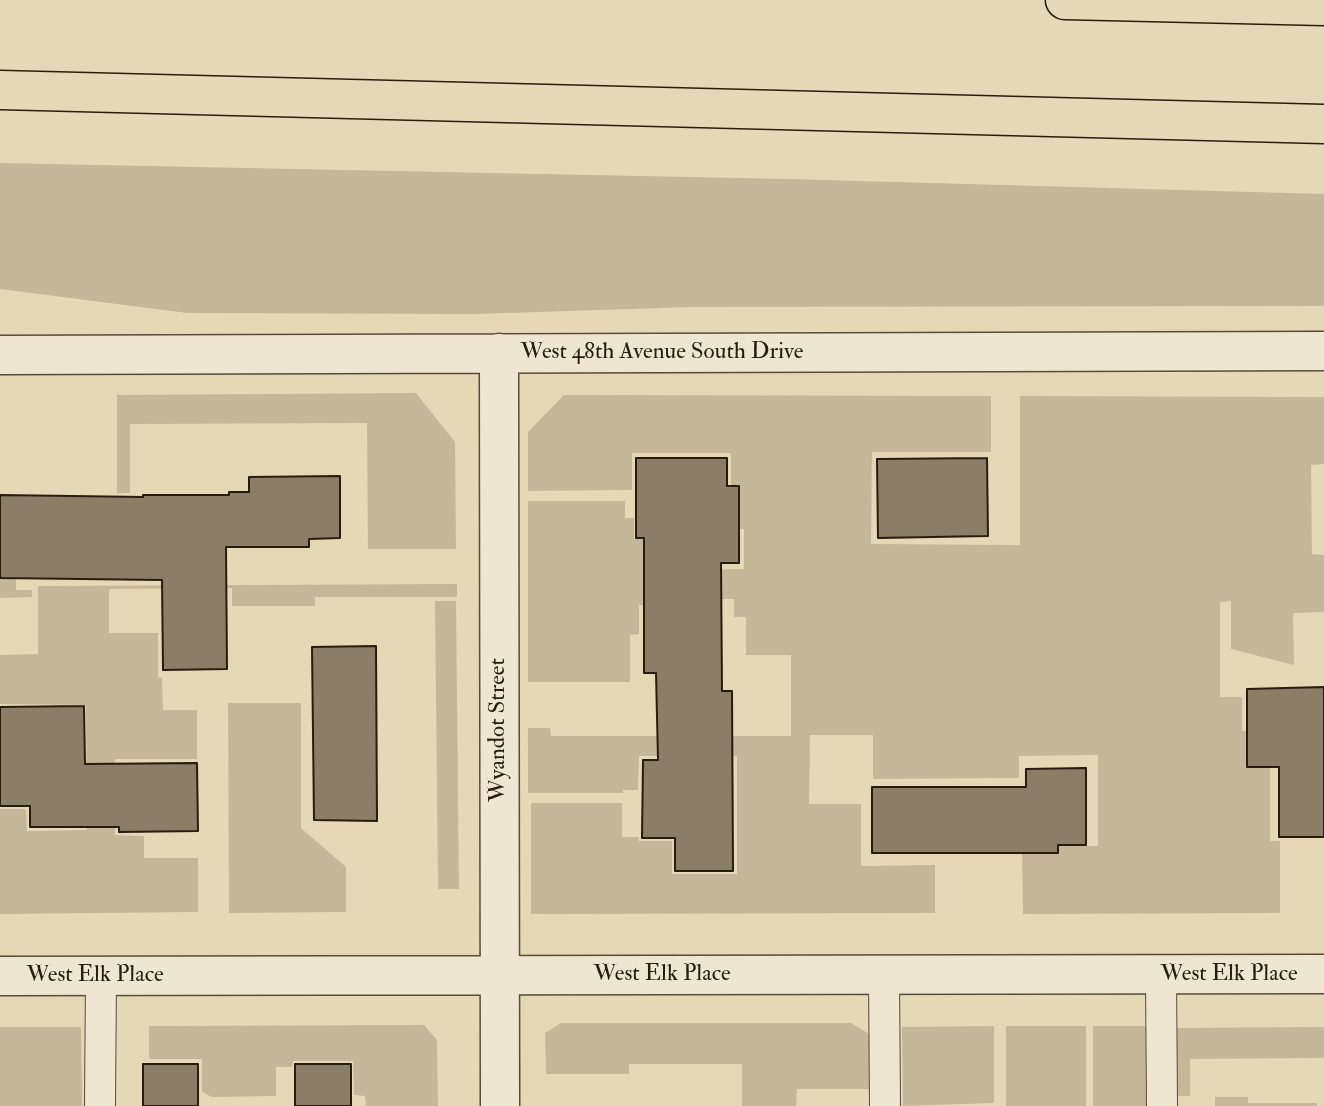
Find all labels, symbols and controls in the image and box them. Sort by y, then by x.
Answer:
street label: West 48th Avenue South Drive [521,339,803,367]
street label: Wyandot Street [485,658,513,802]
street label: West Elk Place [593,961,731,989]
street label: West Elk Place [1160,961,1298,989]
street label: West Elk Place [26,962,164,990]

